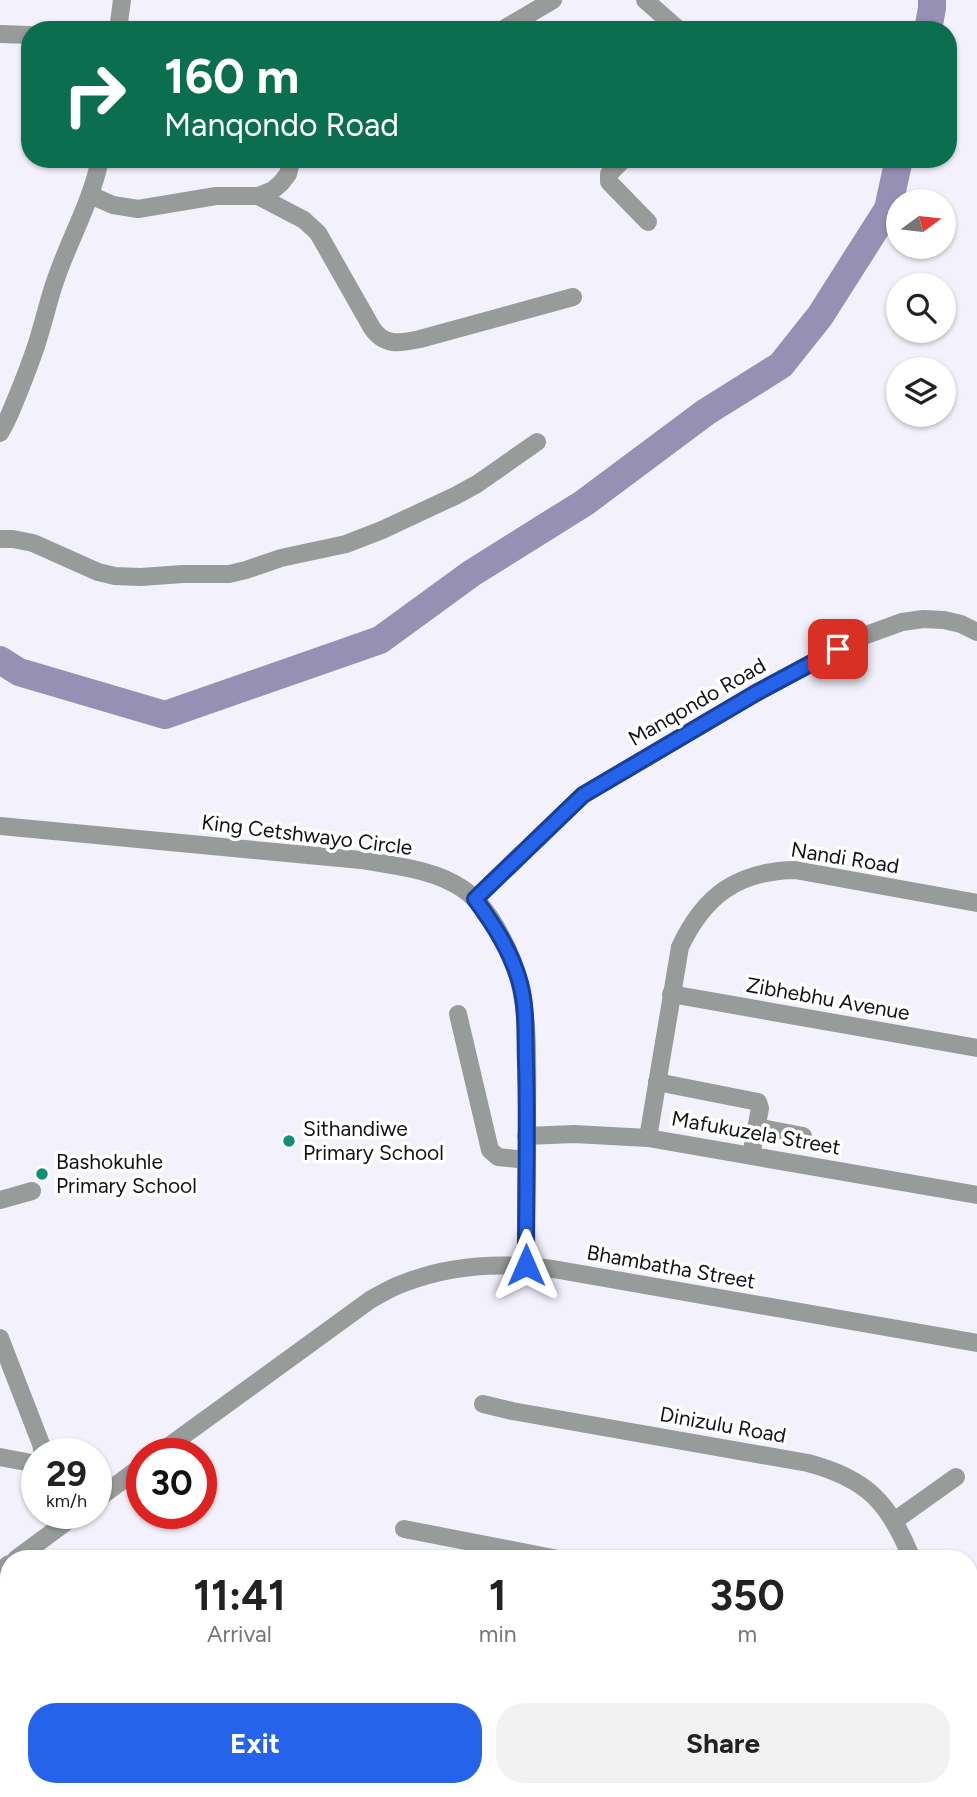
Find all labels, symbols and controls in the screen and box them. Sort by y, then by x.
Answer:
text: 160 m [164,46,299,105]
icon: right [49,49,140,140]
text: Manqondo Road [164,106,399,144]
north arrow [886,189,956,259]
map controls [886,189,956,427]
button: search [886,273,956,343]
button: layers [886,357,956,427]
pin [808,619,868,679]
icon: arrive [819,630,857,668]
street label: Manqondo Road [624,652,770,751]
street label: King Cetshwayo Circle [200,809,414,860]
street label: Nandi Road [789,837,901,878]
street label: Zibhebhu Avenue [744,972,912,1025]
street label: Mafukuzela Street [670,1105,842,1160]
place label: Sithandiwe Primary School [303,1116,444,1165]
marker: Sithandiwe Primary School [281,1133,297,1149]
place label: Bashokuhle Primary School [56,1149,197,1198]
marker: Bashokuhle Primary School [34,1166,50,1182]
position arrow [489,1228,563,1302]
street label: Bhambatha Street [585,1239,757,1294]
street label: Dinizulu Road [658,1401,788,1448]
speed limit sign: 30 [126,1438,217,1529]
text: 29 [46,1453,87,1495]
text: km/h [46,1490,87,1512]
text: 11:41 [193,1570,286,1621]
text: 1 [489,1570,507,1621]
text: 350 [710,1570,785,1621]
text: Arrival [207,1620,272,1648]
text: min [479,1620,517,1648]
text: m [737,1620,757,1648]
button: Exit [28,1703,482,1783]
button: Share [496,1703,950,1783]

